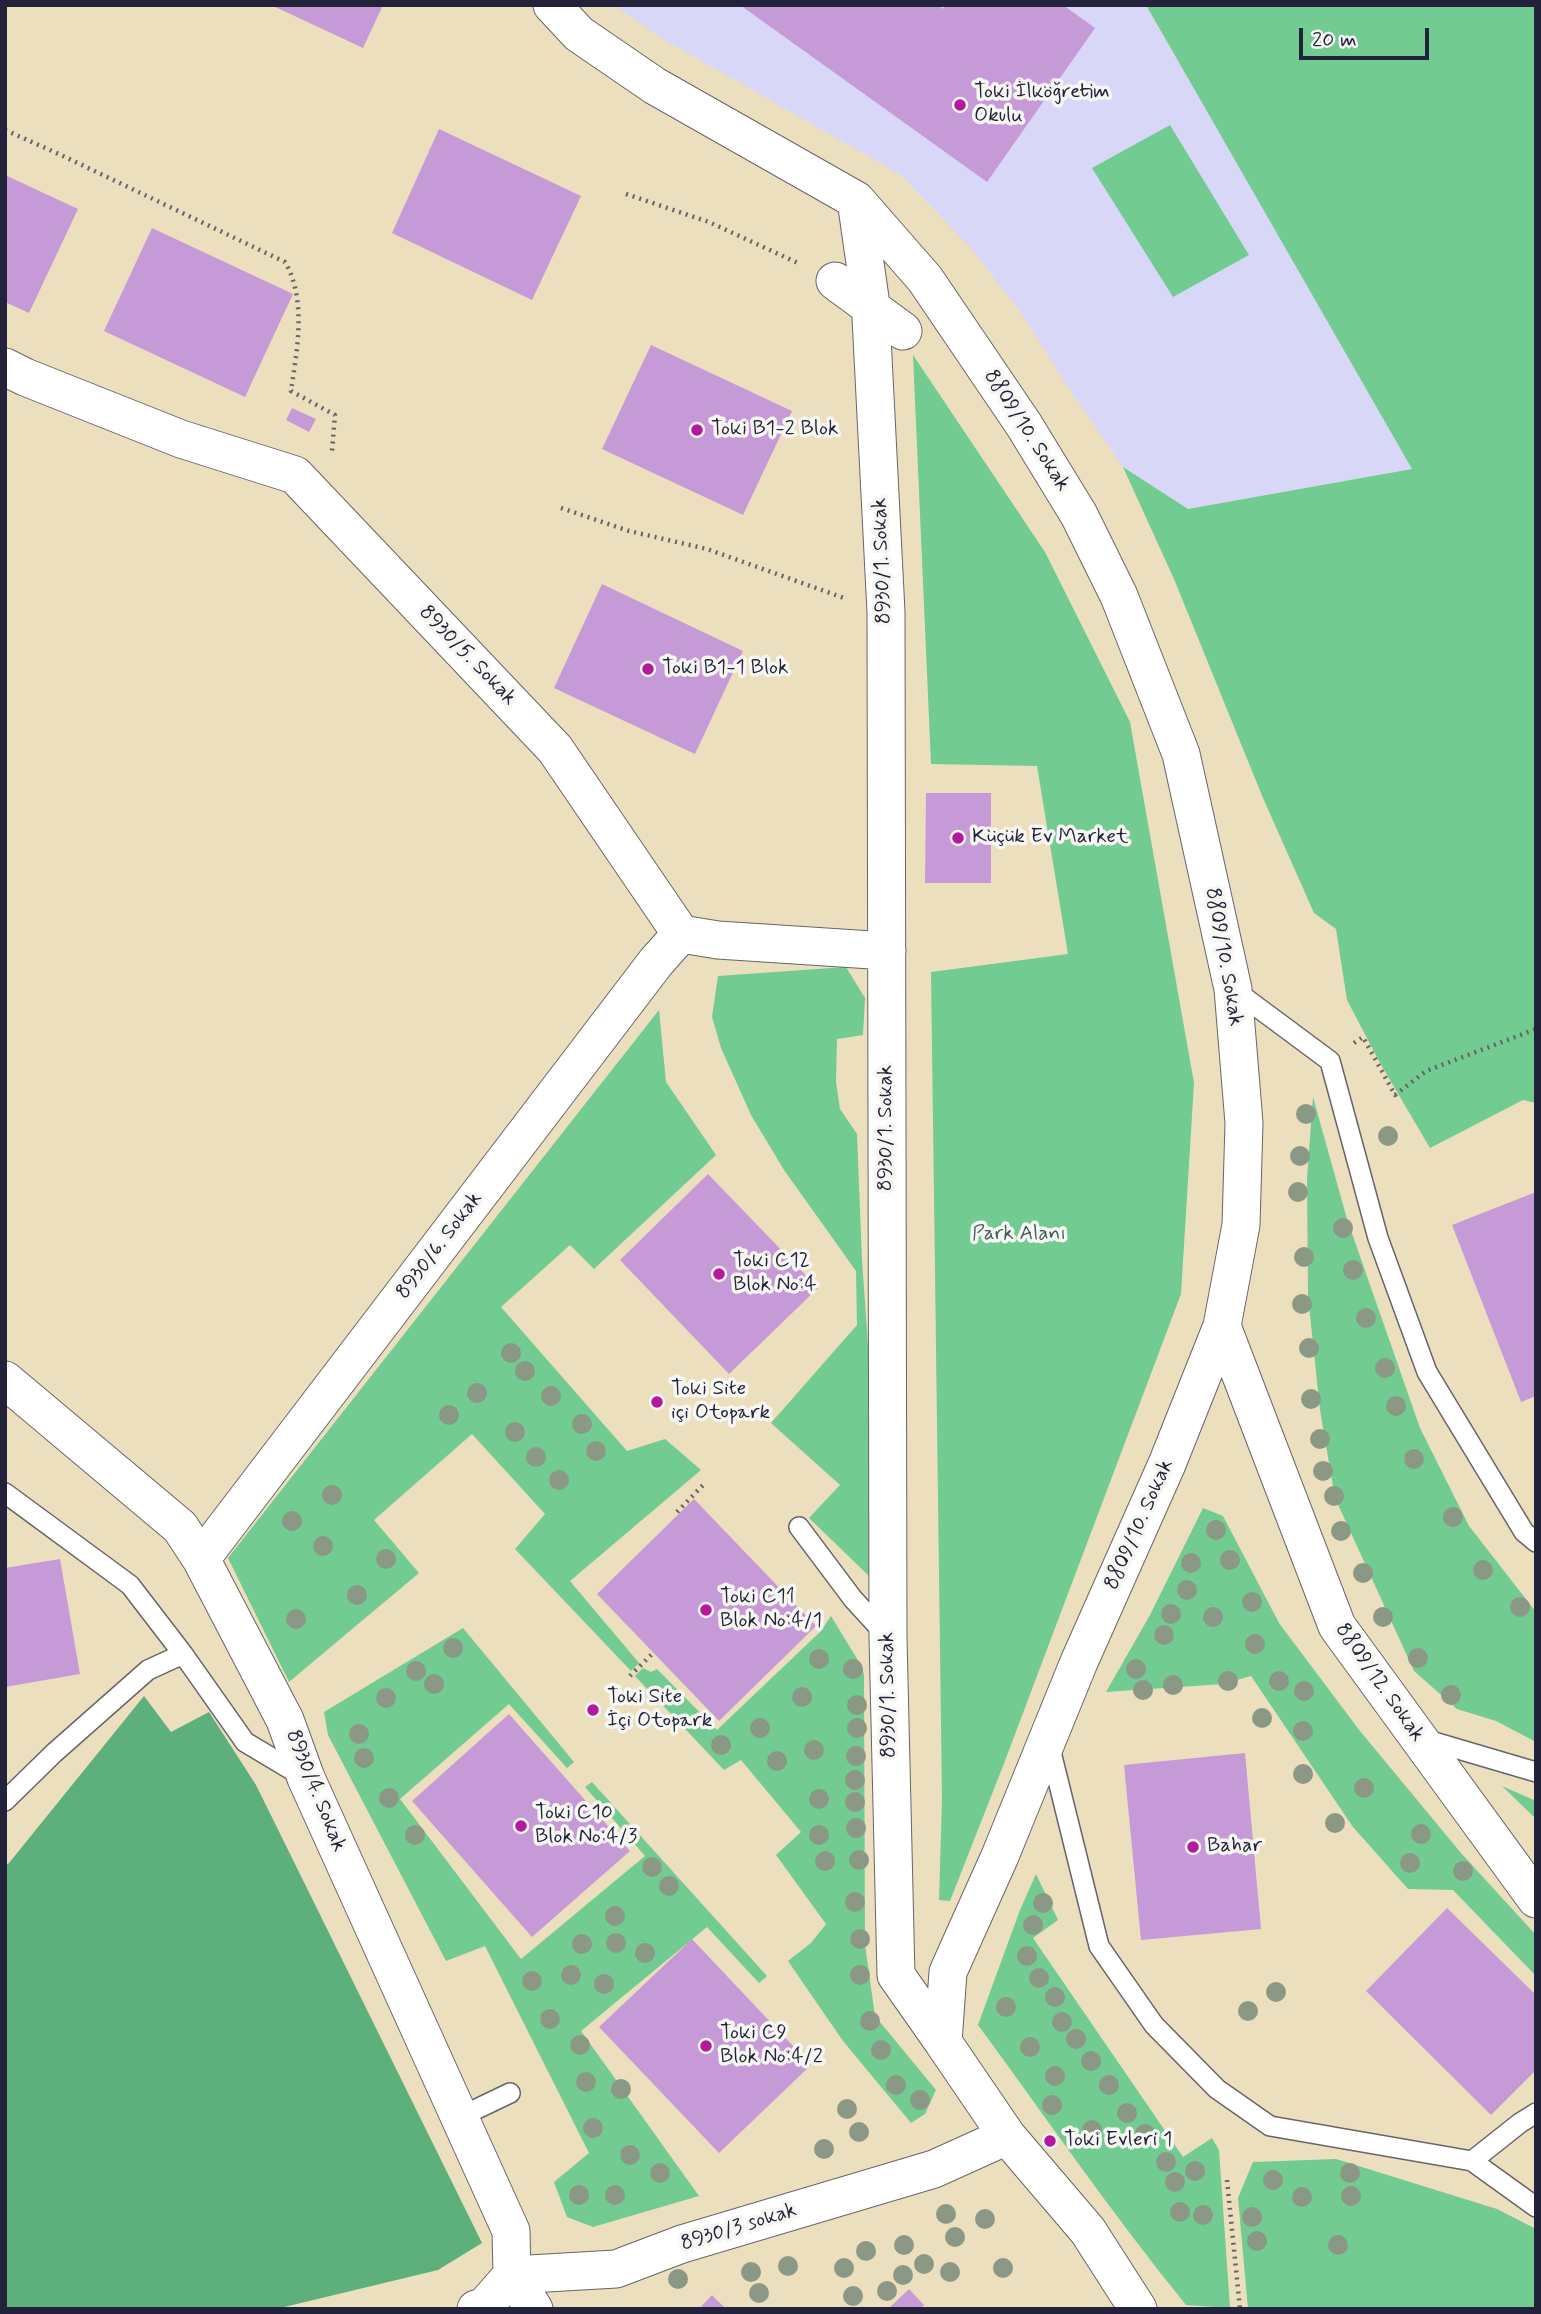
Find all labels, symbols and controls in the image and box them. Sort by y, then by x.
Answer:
scale bar [1303,14,1432,58]
text: 20 m [1312,26,1357,54]
place label: Toki İlköğretim Okulu [974,80,1110,130]
marker: Toki İlköğretim Okulu [952,97,968,113]
street label: 8809/10. Sokak [977,365,1075,497]
place label: Toki B1-2 Blok [711,417,838,443]
marker: Toki B1-2 Blok [689,422,705,438]
street label: 8930/1. Sokak [868,497,898,625]
street label: 8930/5. Sokak [413,601,521,711]
place label: Toki B1-1 Blok [662,656,788,682]
marker: Toki B1-1 Blok [640,661,656,677]
place label: Küçük Ev Market [972,825,1128,851]
marker: Küçük Ev Market [950,830,966,846]
street label: 8809/10. Sokak [1198,886,1248,1028]
street label: 8930/1. Sokak [874,1065,900,1191]
street label: 8930/6. Sokak [391,1187,489,1305]
park label: Park Alanı [972,1222,1066,1248]
place label: Toki C12 Blok No:4 [733,1249,817,1299]
marker: Toki C12 Blok No:4 [711,1266,727,1282]
place label: Toki Site içi Otopark [671,1377,770,1427]
marker: Toki Site içi Otopark [649,1394,665,1410]
street label: 8809/10. Sokak [1100,1456,1180,1594]
place label: Toki C11 Blok No:4/1 [720,1585,822,1635]
marker: Toki C11 Blok No:4/1 [698,1602,714,1618]
street label: 8809/12. Sokak [1329,1619,1429,1747]
street label: 8930/1. Sokak [875,1632,903,1758]
place label: Toki Site İçi Otopark [607,1685,712,1735]
marker: Toki Site İçi Otopark [585,1702,601,1718]
street label: 8930/4. Sokak [279,1726,351,1856]
place label: Toki C10 Blok No:4/3 [535,1801,637,1851]
marker: Toki C10 Blok No:4/3 [513,1818,529,1834]
place label: Bahar [1207,1834,1262,1860]
marker: Bahar [1185,1839,1201,1855]
place label: Toki C9 Blok No:4/2 [720,2021,823,2071]
marker: Toki C9 Blok No:4/2 [698,2038,714,2054]
place label: Toki Evleri 1 [1064,2128,1172,2154]
marker: Toki Evleri 1 [1042,2133,1058,2149]
street label: 8930/3 sokak [678,2198,800,2258]

